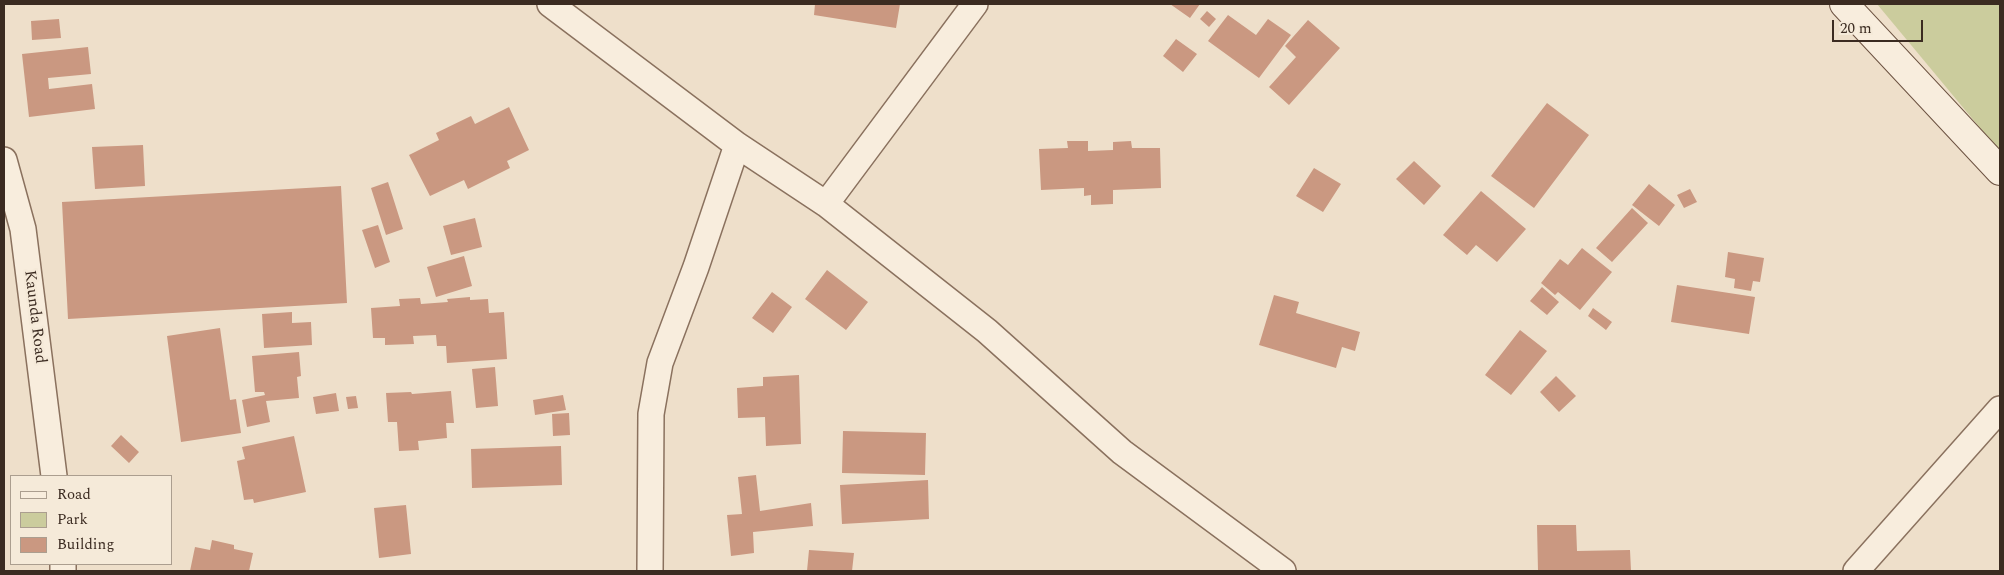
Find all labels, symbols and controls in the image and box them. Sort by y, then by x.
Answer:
scale bar [1834,10,1925,42]
text: 20 m [1840,17,1872,40]
street label: Kaunda Road [19,269,49,365]
legend [10,475,172,565]
text: Road [57,483,91,506]
text: Park [57,508,88,531]
text: Building [57,533,114,556]

